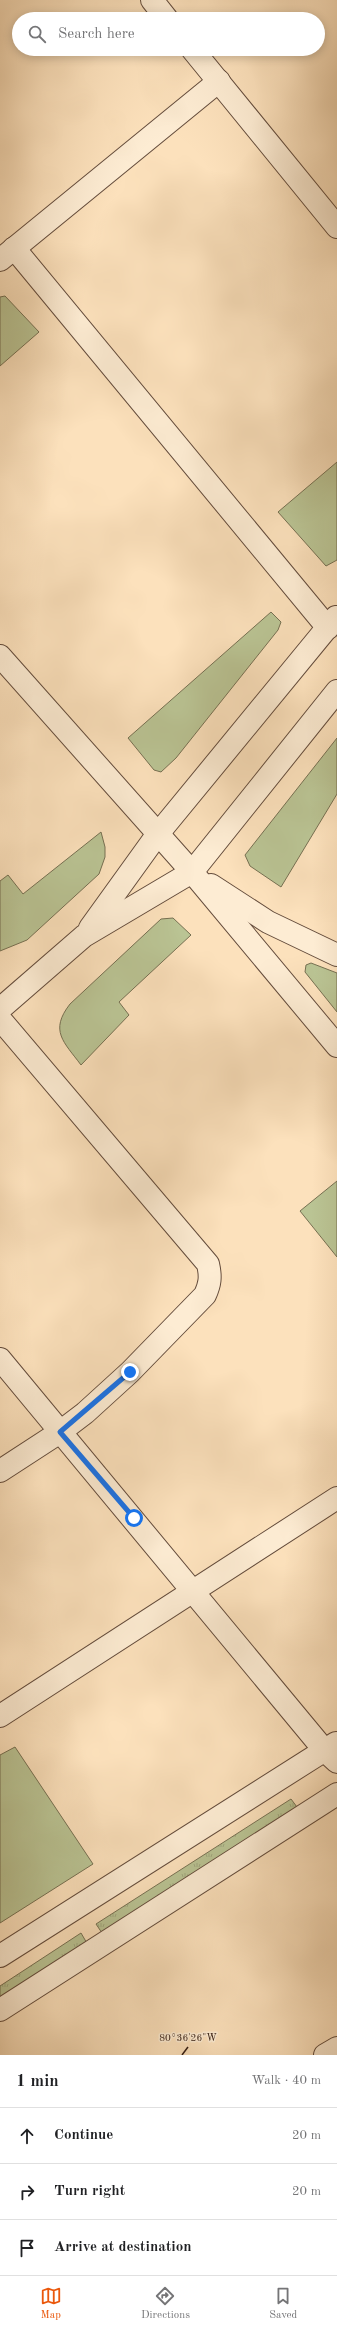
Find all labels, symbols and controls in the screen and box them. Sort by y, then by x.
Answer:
search box [12,12,325,56]
icon: search [26,23,48,45]
text: Search here [58,27,135,42]
route end [121,1363,139,1381]
route start [125,1509,143,1527]
text: 80°36'26"W [159,2033,217,2043]
text: 1 min [16,2073,59,2090]
text: Walk · 40 m [252,2074,321,2087]
icon: ahead [16,2125,38,2147]
text: Continue [54,2128,113,2143]
text: 20 m [292,2129,321,2142]
icon: right [16,2181,38,2203]
text: Turn right [54,2184,125,2199]
text: 20 m [292,2185,321,2198]
icon: arrive [16,2237,38,2259]
text: Arrive at destination [54,2240,192,2255]
tab: Map [40,2285,62,2323]
tab: Directions [141,2285,190,2323]
tab: Saved [269,2285,297,2323]

